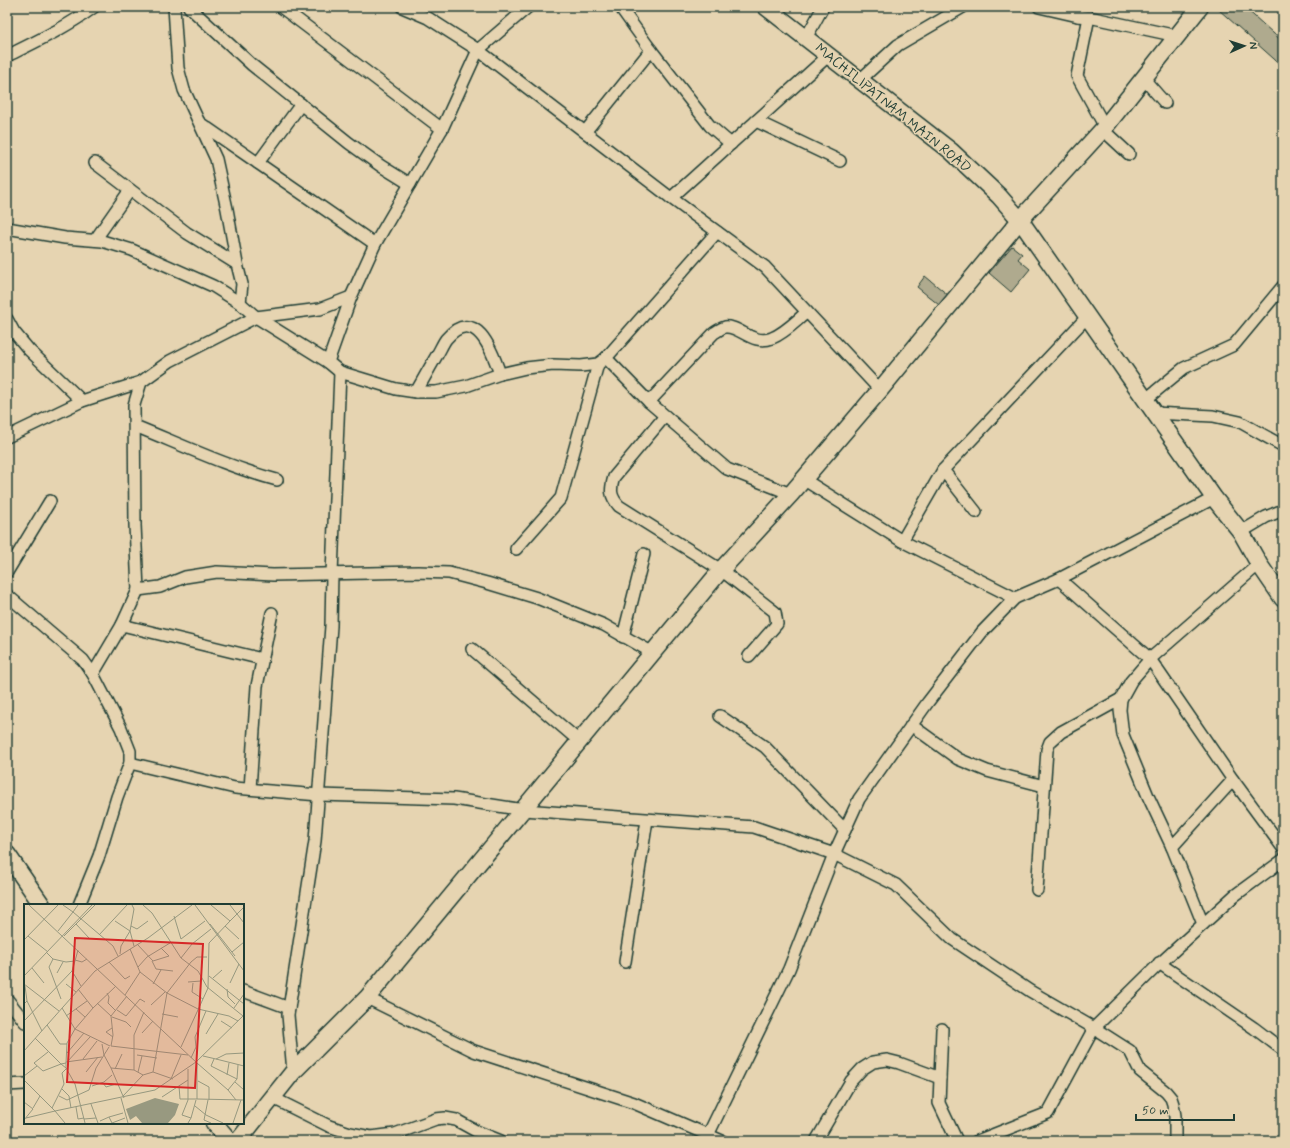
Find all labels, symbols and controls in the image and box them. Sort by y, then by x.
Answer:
north arrow [1224,26,1264,66]
street label: MACHILIPATNAM MAIN ROAD [811,39,975,177]
text: N [1246,42,1260,50]
inset map [24,904,244,1124]
scale bar [1136,1096,1234,1122]
text: 50 m [1142,1103,1169,1119]

